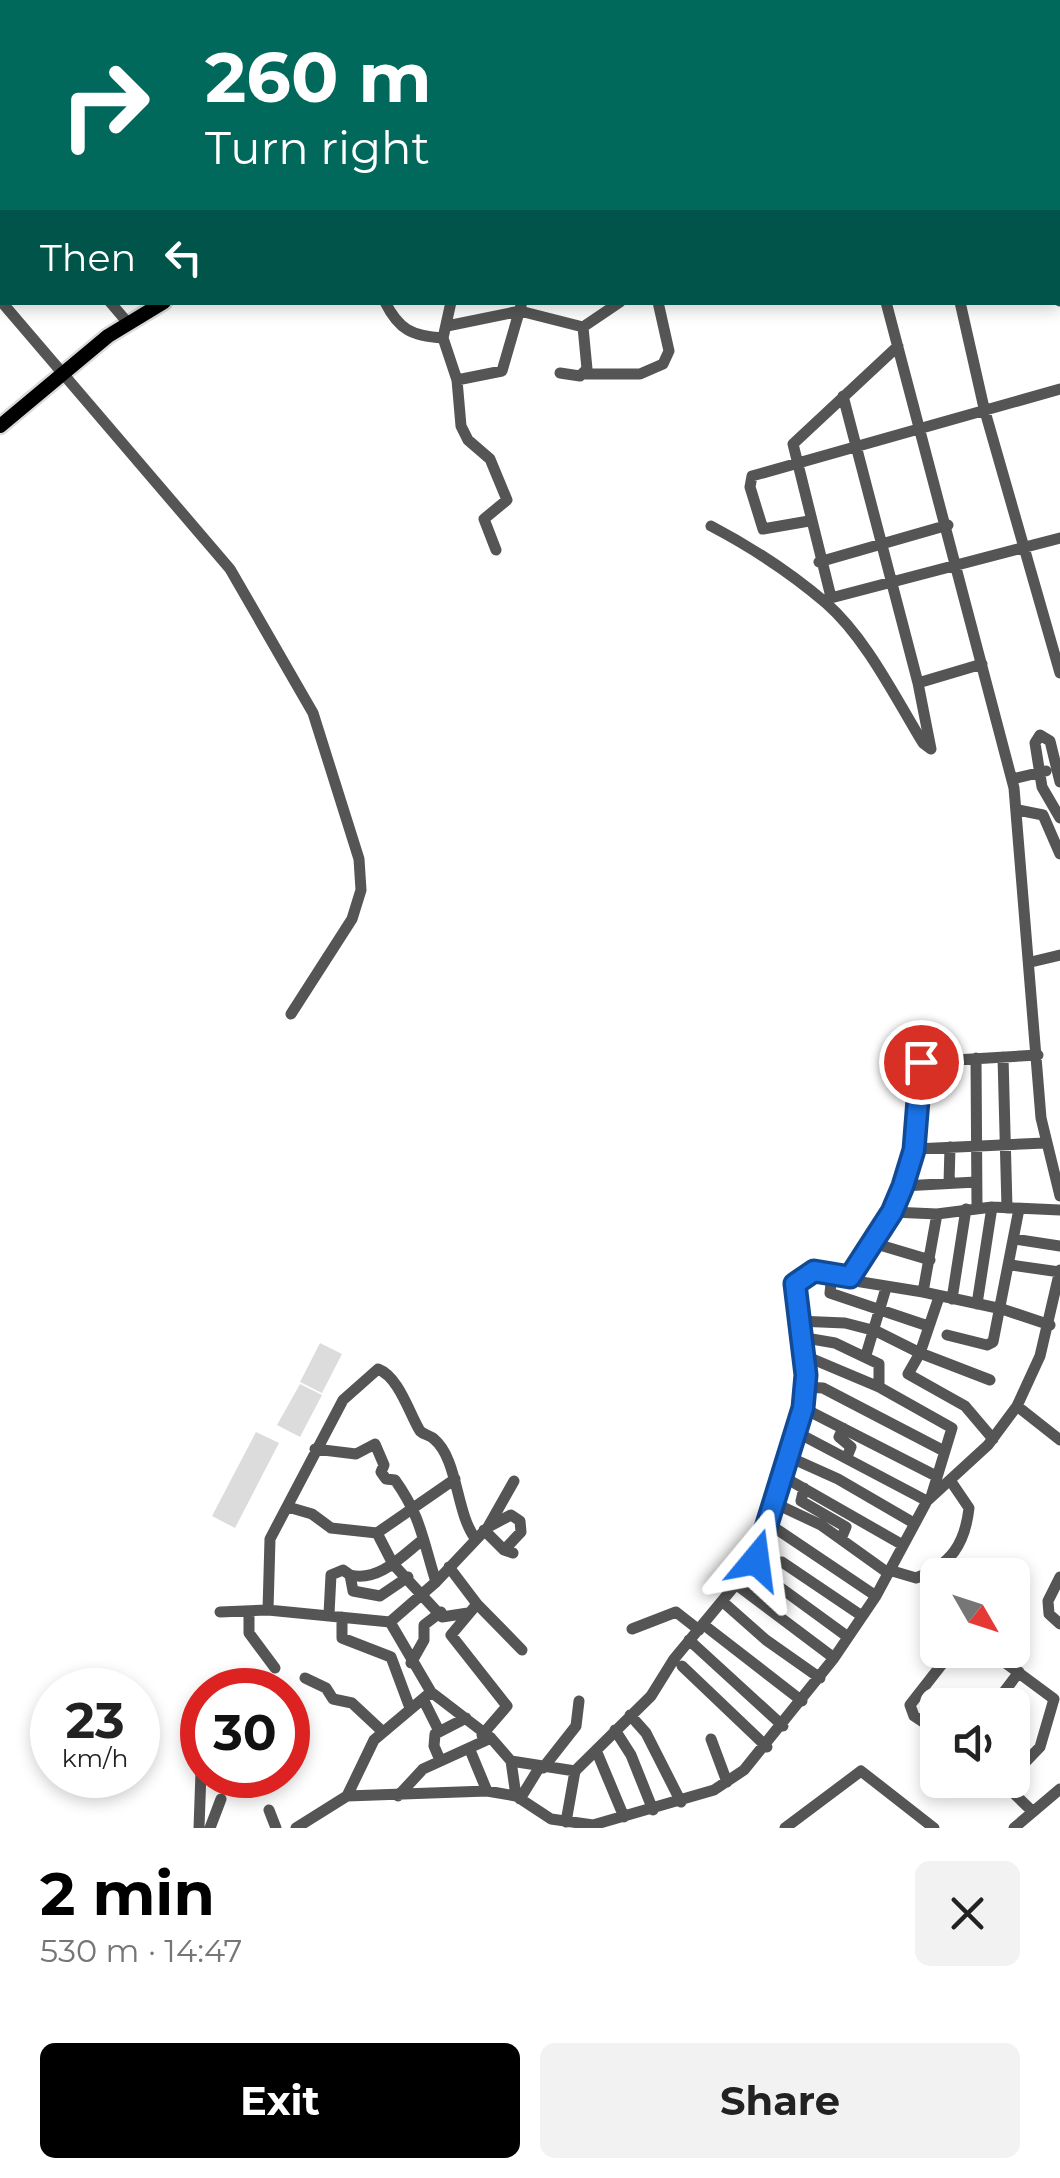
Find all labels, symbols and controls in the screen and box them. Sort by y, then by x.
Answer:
text: 260 m [205,34,432,120]
icon: right [40,40,170,170]
text: Turn right [205,120,430,175]
icon: left [156,230,211,285]
text: Then [40,234,136,281]
pin [879,1020,964,1105]
icon: arrive [894,1035,949,1090]
position arrow [704,1508,808,1612]
north arrow [920,1558,1030,1668]
map controls [920,1558,1030,1798]
speed limit sign: 30 [180,1668,310,1798]
button: sound [920,1688,1030,1798]
text: 23 [65,1690,125,1751]
text: km/h [62,1743,128,1773]
text: 2 min [40,1857,215,1930]
button: close [915,1861,1020,1966]
text: 530 m · 14:47 [40,1931,242,1970]
button: Exit [40,2043,520,2158]
button: Share [540,2043,1020,2158]

